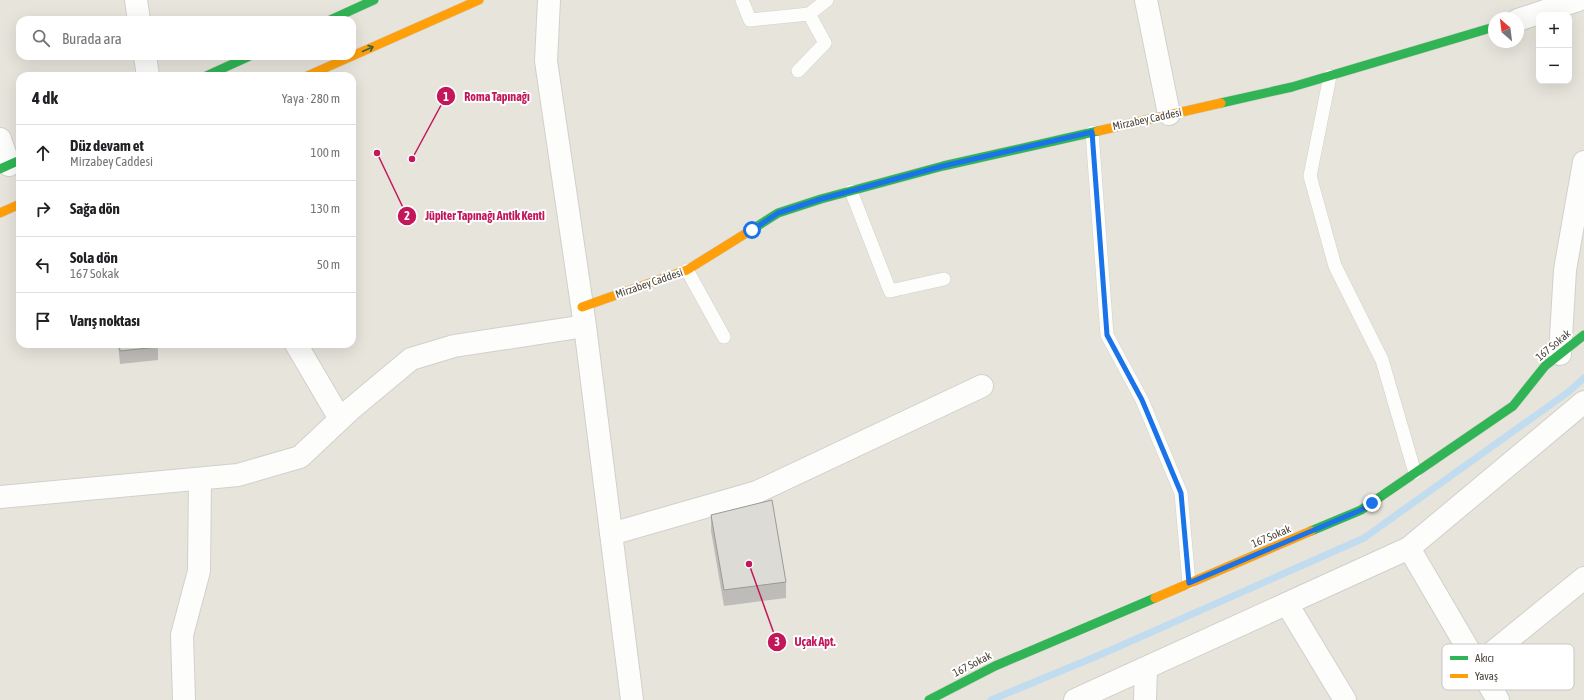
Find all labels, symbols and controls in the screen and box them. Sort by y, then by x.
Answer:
north arrow [1488,12,1524,48]
map controls [1536,12,1572,84]
button: + [1536,12,1572,48]
search box [16,16,356,60]
icon: search [30,27,52,49]
text: Burada ara [62,30,122,47]
one-way arrow [362,45,374,52]
button: − [1536,48,1572,84]
callout: Roma Tapınağı [436,84,538,108]
text: 4 dk [32,88,58,108]
text: 1 [443,90,449,104]
text: Roma Tapınağı [464,90,530,104]
text: Yaya · 280 m [282,91,340,106]
street label: Mirzabey Caddesi [1111,106,1183,132]
text: Düz devam et [70,137,144,154]
icon: ahead [32,142,54,164]
text: 100 m [311,145,340,160]
text: Mirzabey Caddesi [70,154,153,169]
icon: right [32,198,54,220]
text: Sağa dön [70,200,120,217]
text: 130 m [311,201,340,216]
callout: Jüpiter Tapınağı Antik Kenti [397,204,552,228]
text: 2 [404,209,410,223]
text: Jüpiter Tapınağı Antik Kenti [424,209,545,223]
route start [743,221,761,239]
text: Sola dön [70,249,118,266]
icon: left [32,254,54,276]
text: 50 m [317,257,340,272]
text: 167 Sokak [70,266,119,281]
street label: Mirzabey Caddesi [614,266,684,300]
icon: arrive [32,310,54,332]
text: Varış noktası [70,312,140,329]
street label: 167 Sokak [1533,327,1573,363]
route end [1363,494,1381,512]
street label: 167 Sokak [1250,522,1293,550]
callout: Uçak Apt. [767,630,844,654]
text: 3 [774,635,780,649]
text: Uçak Apt. [794,635,836,649]
legend [1442,644,1574,690]
street label: 167 Sokak [951,649,993,679]
text: Akıcı [1475,652,1494,664]
text: Yavaş [1475,670,1498,682]

